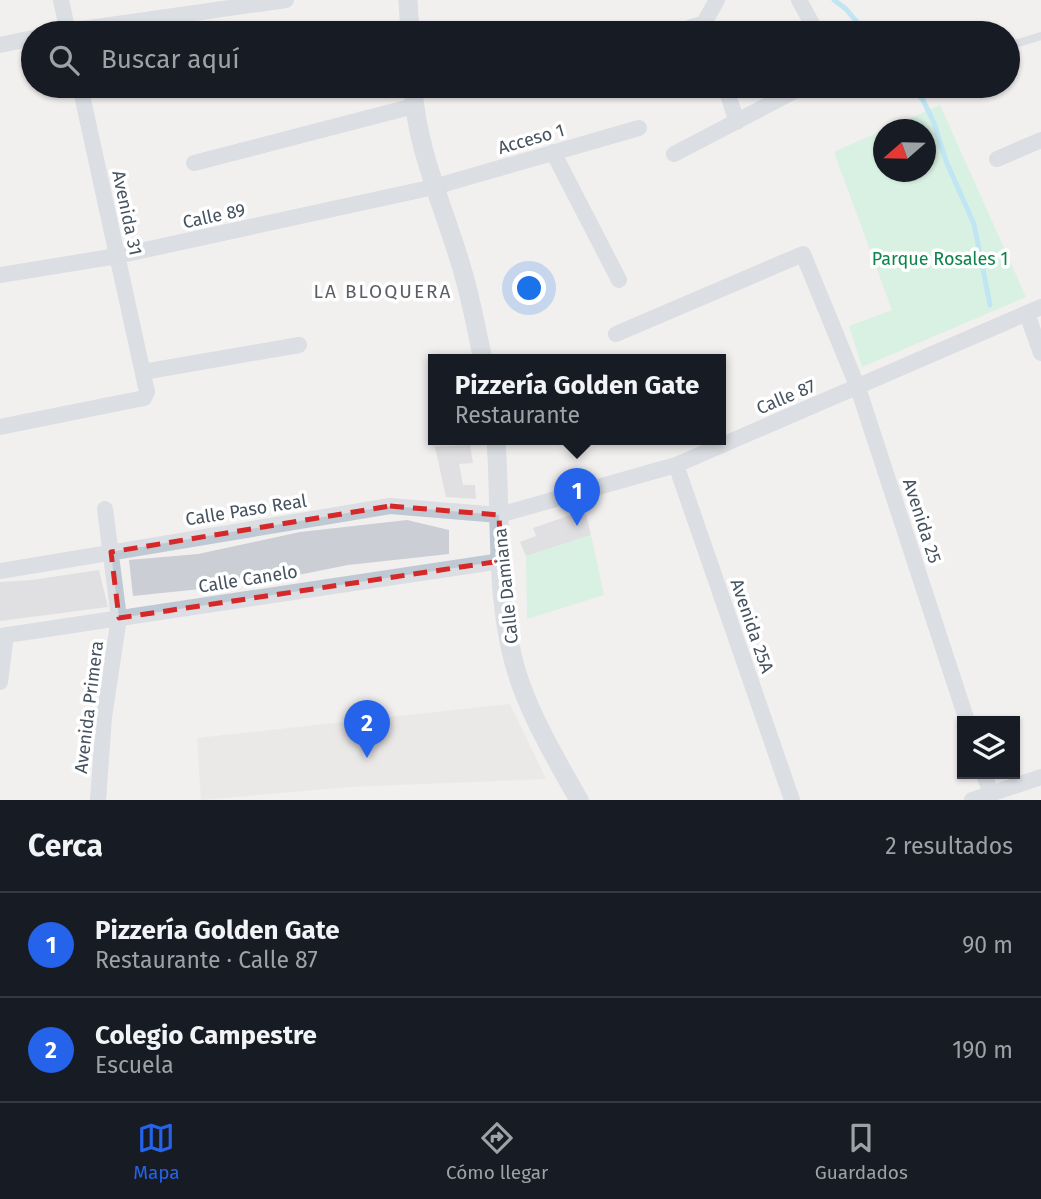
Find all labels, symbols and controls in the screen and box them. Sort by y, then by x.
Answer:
search box [21,21,1020,98]
icon: search [45,41,83,79]
text: Buscar aquí [101,44,239,75]
street label: Acceso 1 [495,119,567,159]
north arrow [873,119,936,182]
street label: Avenida 31 [107,169,147,257]
street label: Calle 89 [181,199,247,233]
park label: Parque Rosales 1 [872,248,1008,270]
your location [512,271,546,305]
district label: LA BLOQUERA [314,280,452,303]
popup [428,354,726,445]
text: Pizzería Golden Gate [455,370,699,401]
street label: Calle 87 [753,375,819,419]
text: Restaurante [455,401,580,429]
pin: 1 [554,468,600,526]
street label: Avenida 25 [898,476,946,566]
street label: Calle Paso Real [184,490,308,530]
street label: Calle Damiana [489,527,523,645]
street label: Calle Canelo [197,560,299,598]
street label: Avenida 25A [726,576,779,677]
street label: Avenida Primera [70,639,108,775]
pin: 2 [344,700,390,758]
map controls [957,716,1020,779]
button: layers [957,716,1020,779]
text: Cerca [28,828,103,864]
text: 2 resultados [885,832,1013,860]
text: Pizzería Golden Gate [95,915,340,946]
text: 1 [46,931,56,959]
text: 90 m [962,931,1013,959]
text: Restaurante · Calle 87 [95,946,318,974]
text: Colegio Campestre [95,1020,317,1051]
text: 2 [45,1036,57,1064]
text: 190 m [952,1036,1013,1064]
text: Escuela [95,1051,174,1079]
tab: Mapa [133,1119,180,1184]
tab: Cómo llegar [446,1119,548,1184]
tab: Guardados [815,1119,908,1184]

